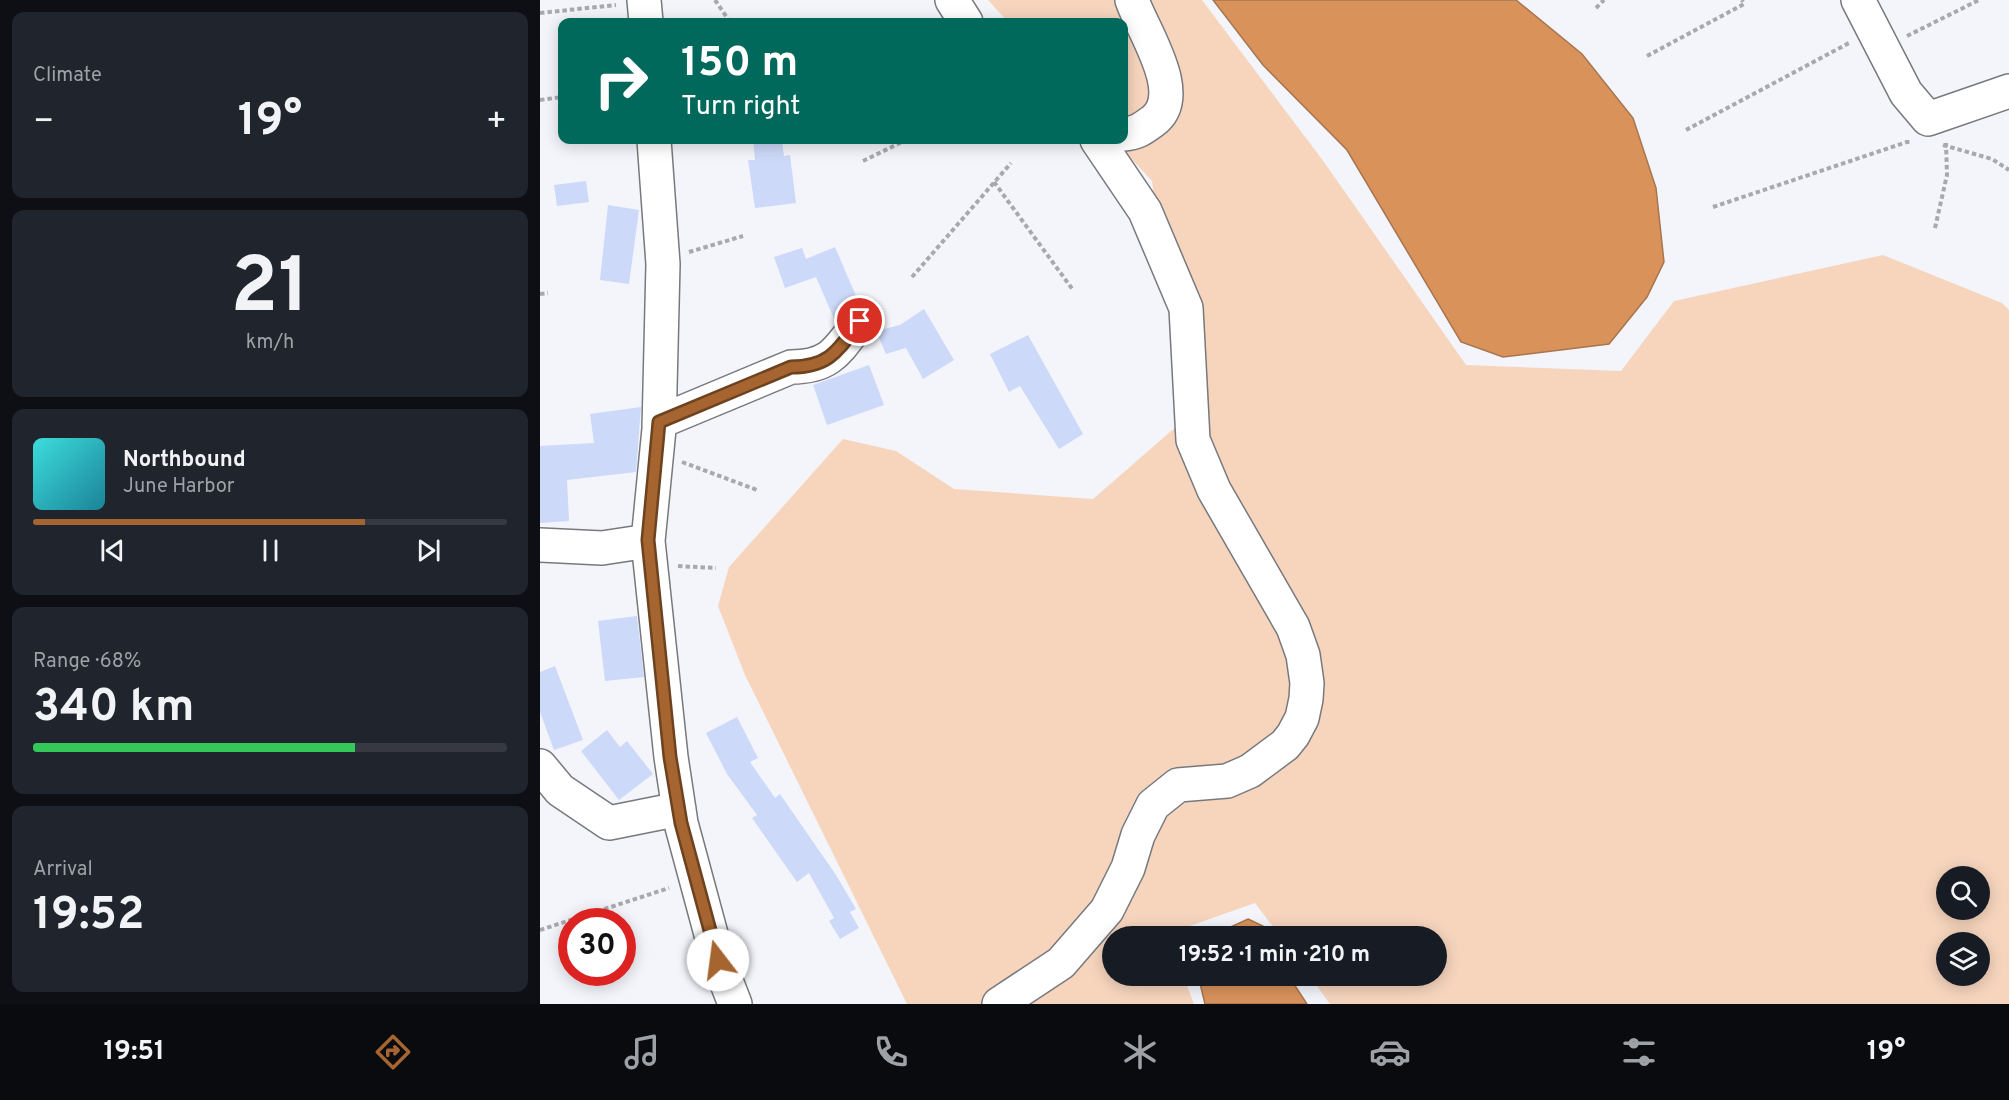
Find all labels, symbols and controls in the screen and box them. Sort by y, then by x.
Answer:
text: 150 m [681,38,798,91]
icon: right [582,42,660,120]
text: Climate [33,63,102,89]
text: Turn right [681,90,800,124]
text: 19° [238,94,302,151]
text: − [33,102,54,144]
text: + [486,102,507,144]
text: 21 [231,241,309,340]
pin [834,295,885,346]
icon: arrive [843,304,876,337]
text: km/h [246,330,294,356]
text: Northbound [123,447,246,474]
text: June Harbor [123,474,235,500]
icon: previous [96,534,129,567]
icon: pause [254,534,287,567]
icon: next [412,534,445,567]
text: Range · 68% [33,649,141,675]
text: 340 km [33,680,194,737]
text: Arrival [33,857,93,883]
map controls [1936,866,1990,986]
button: search [1936,866,1990,920]
text: 19:52 [33,888,145,945]
speed limit sign: 30 [558,908,636,986]
position arrow [686,928,750,992]
button: layers [1936,932,1990,986]
text: 19:52 · 1 min · 210 m [1179,942,1370,969]
icon: directions [372,1031,414,1073]
icon: music [621,1031,663,1073]
icon: phone [870,1031,912,1073]
icon: climate [1119,1031,1161,1073]
icon: car [1369,1031,1411,1073]
icon: filters [1618,1031,1660,1073]
text: 19:51 [104,1035,165,1069]
text: 19° [1867,1035,1905,1069]

